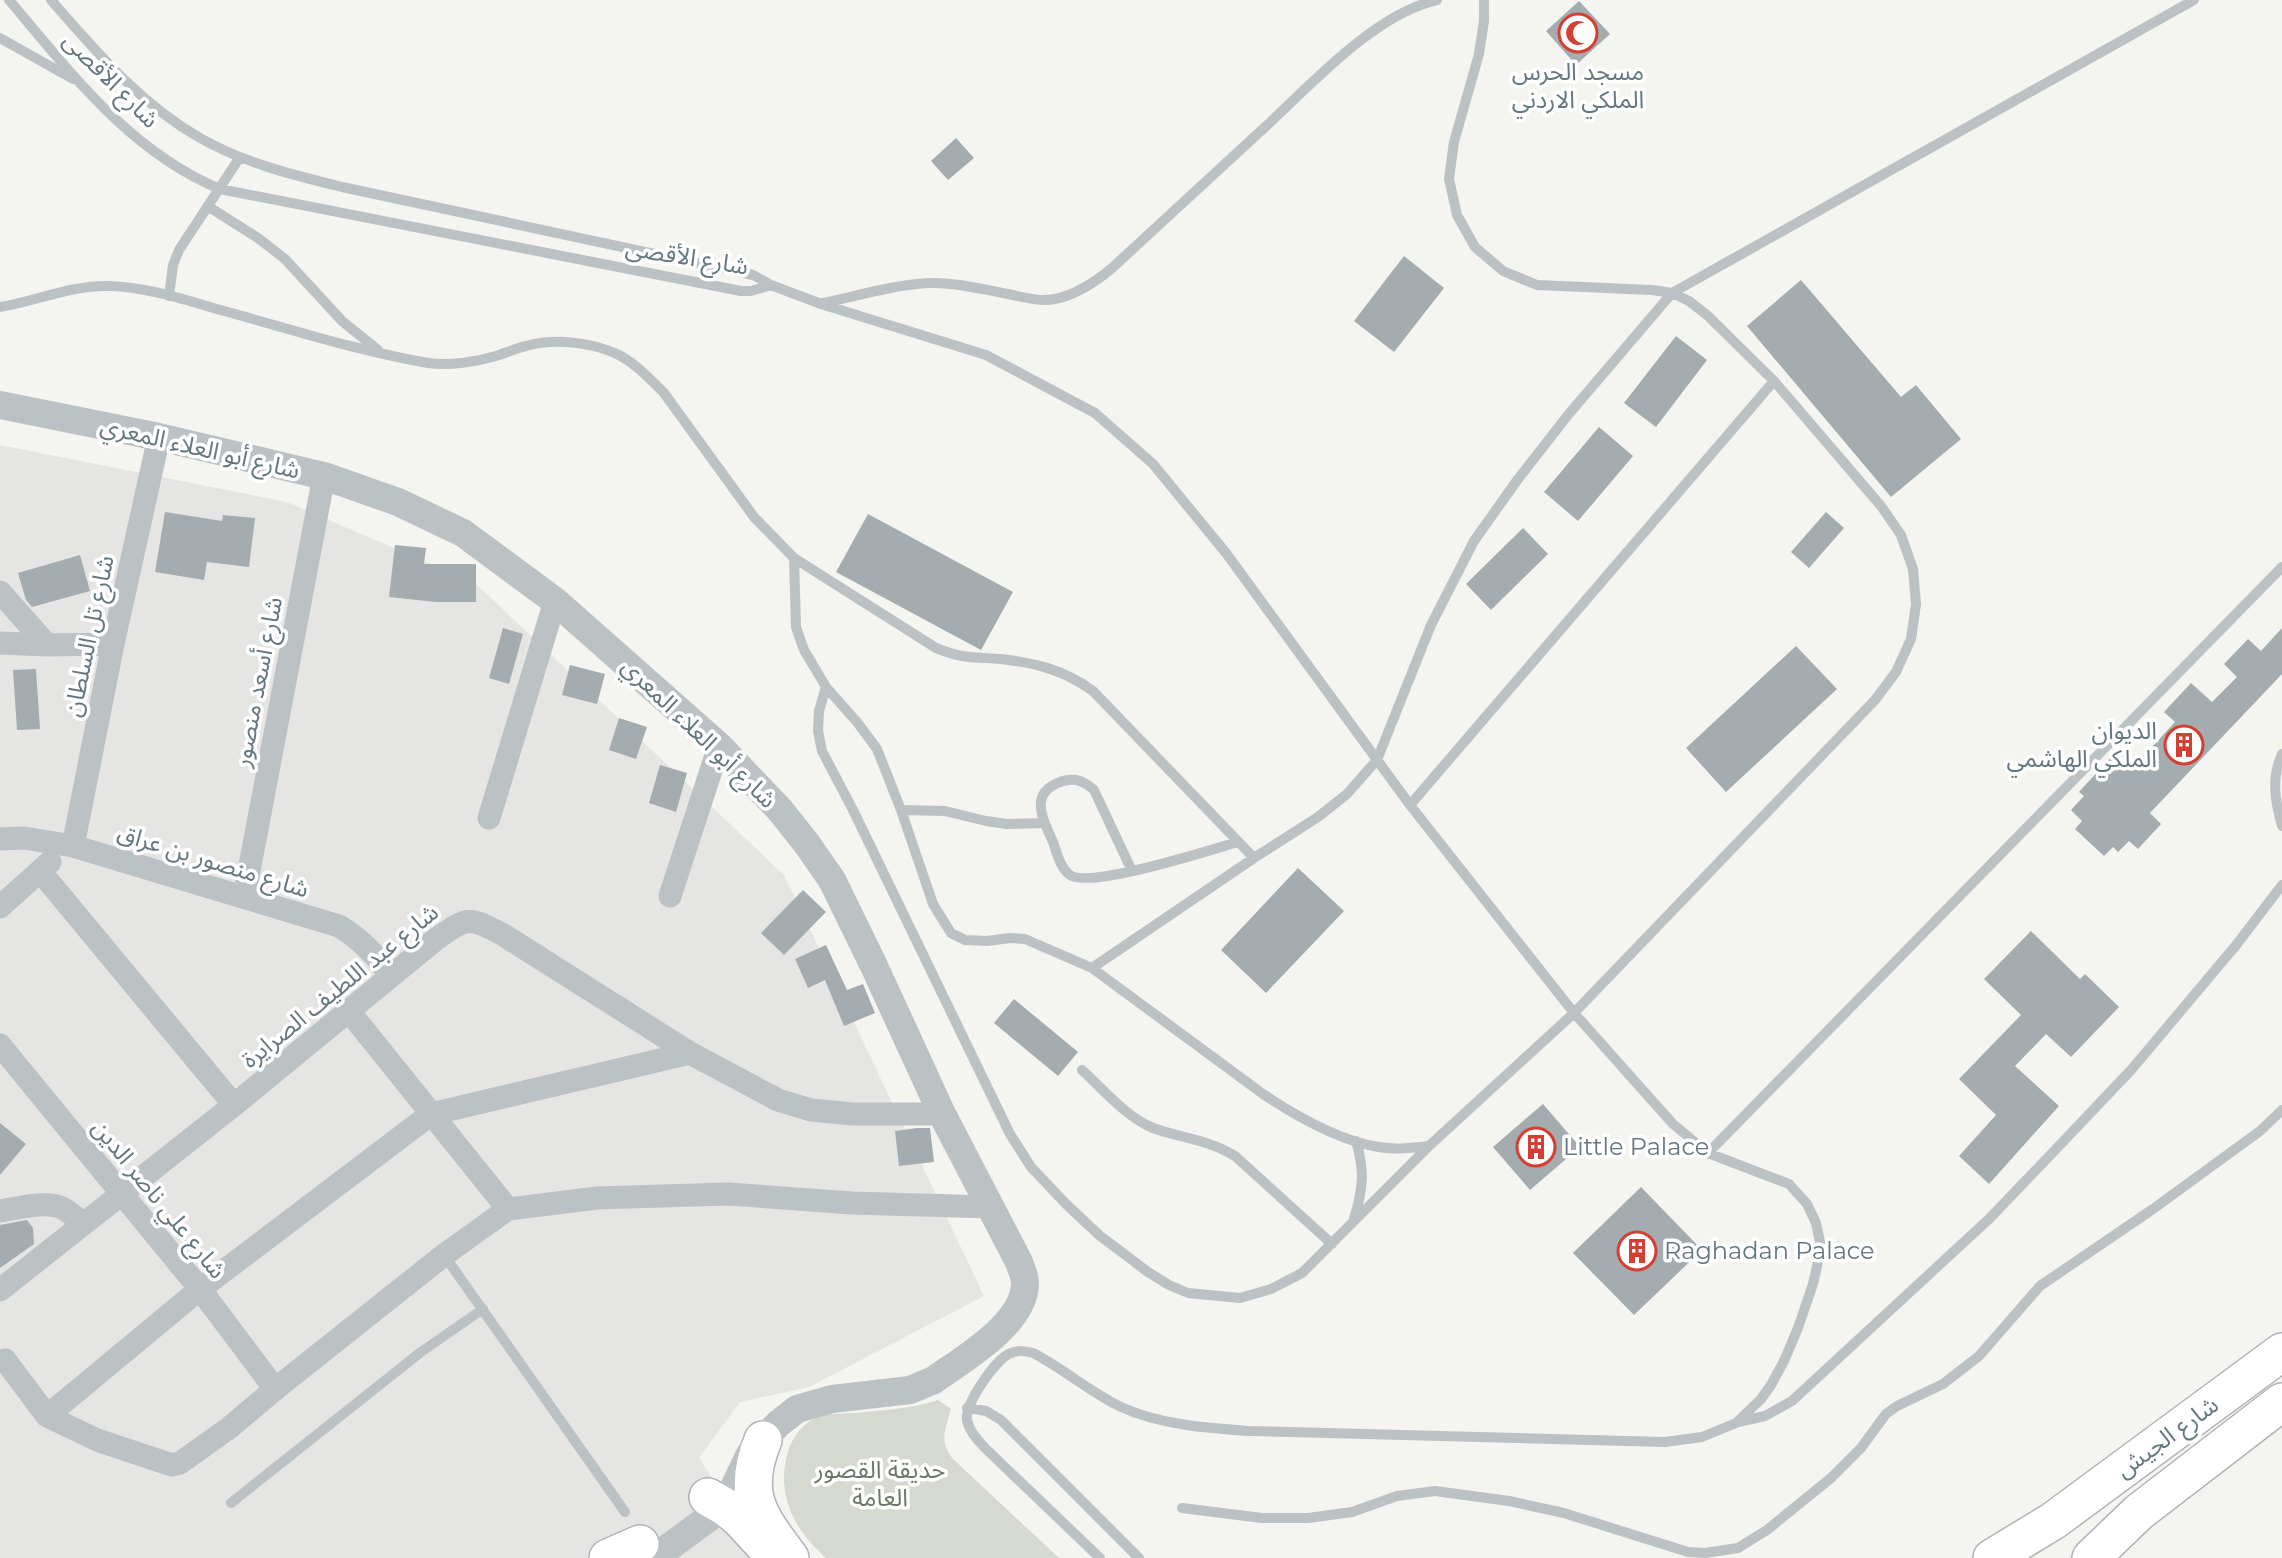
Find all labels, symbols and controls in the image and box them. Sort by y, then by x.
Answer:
mosque icon: مسجد الحرس الملكي الاردني [1557,12,1599,54]
street label: شارع الأقصى [55,26,165,136]
place label: مسجد الحرس الملكي الاردني [1512,57,1644,119]
street label: شارع الأقصى [623,232,751,283]
street label: شارع أبو العلاء المعري [97,409,303,489]
street label: شارع تل السلطان [57,553,123,720]
street label: شارع أسعد منصور [226,594,291,771]
street label: شارع أبو العلاء المعري [613,651,783,817]
place label: الديوان الملكي الهاشمي [2006,716,2157,778]
building icon: الديوان الملكي الهاشمي [2163,724,2205,766]
street label: شارع منصور بن عراق [113,818,312,906]
street label: شارع عبد اللطيف الصرايرة [235,897,446,1076]
street label: شارع علي ناصر الدين [83,1113,233,1287]
building icon: Little Palace [1515,1126,1557,1168]
place label: Little Palace [1563,1132,1709,1161]
building icon: Raghadan Palace [1616,1230,1658,1272]
place label: Raghadan Palace [1664,1236,1875,1265]
street label: شارع الجيش [2110,1390,2225,1486]
park label: حديقة القصور العامة [814,1455,945,1512]

